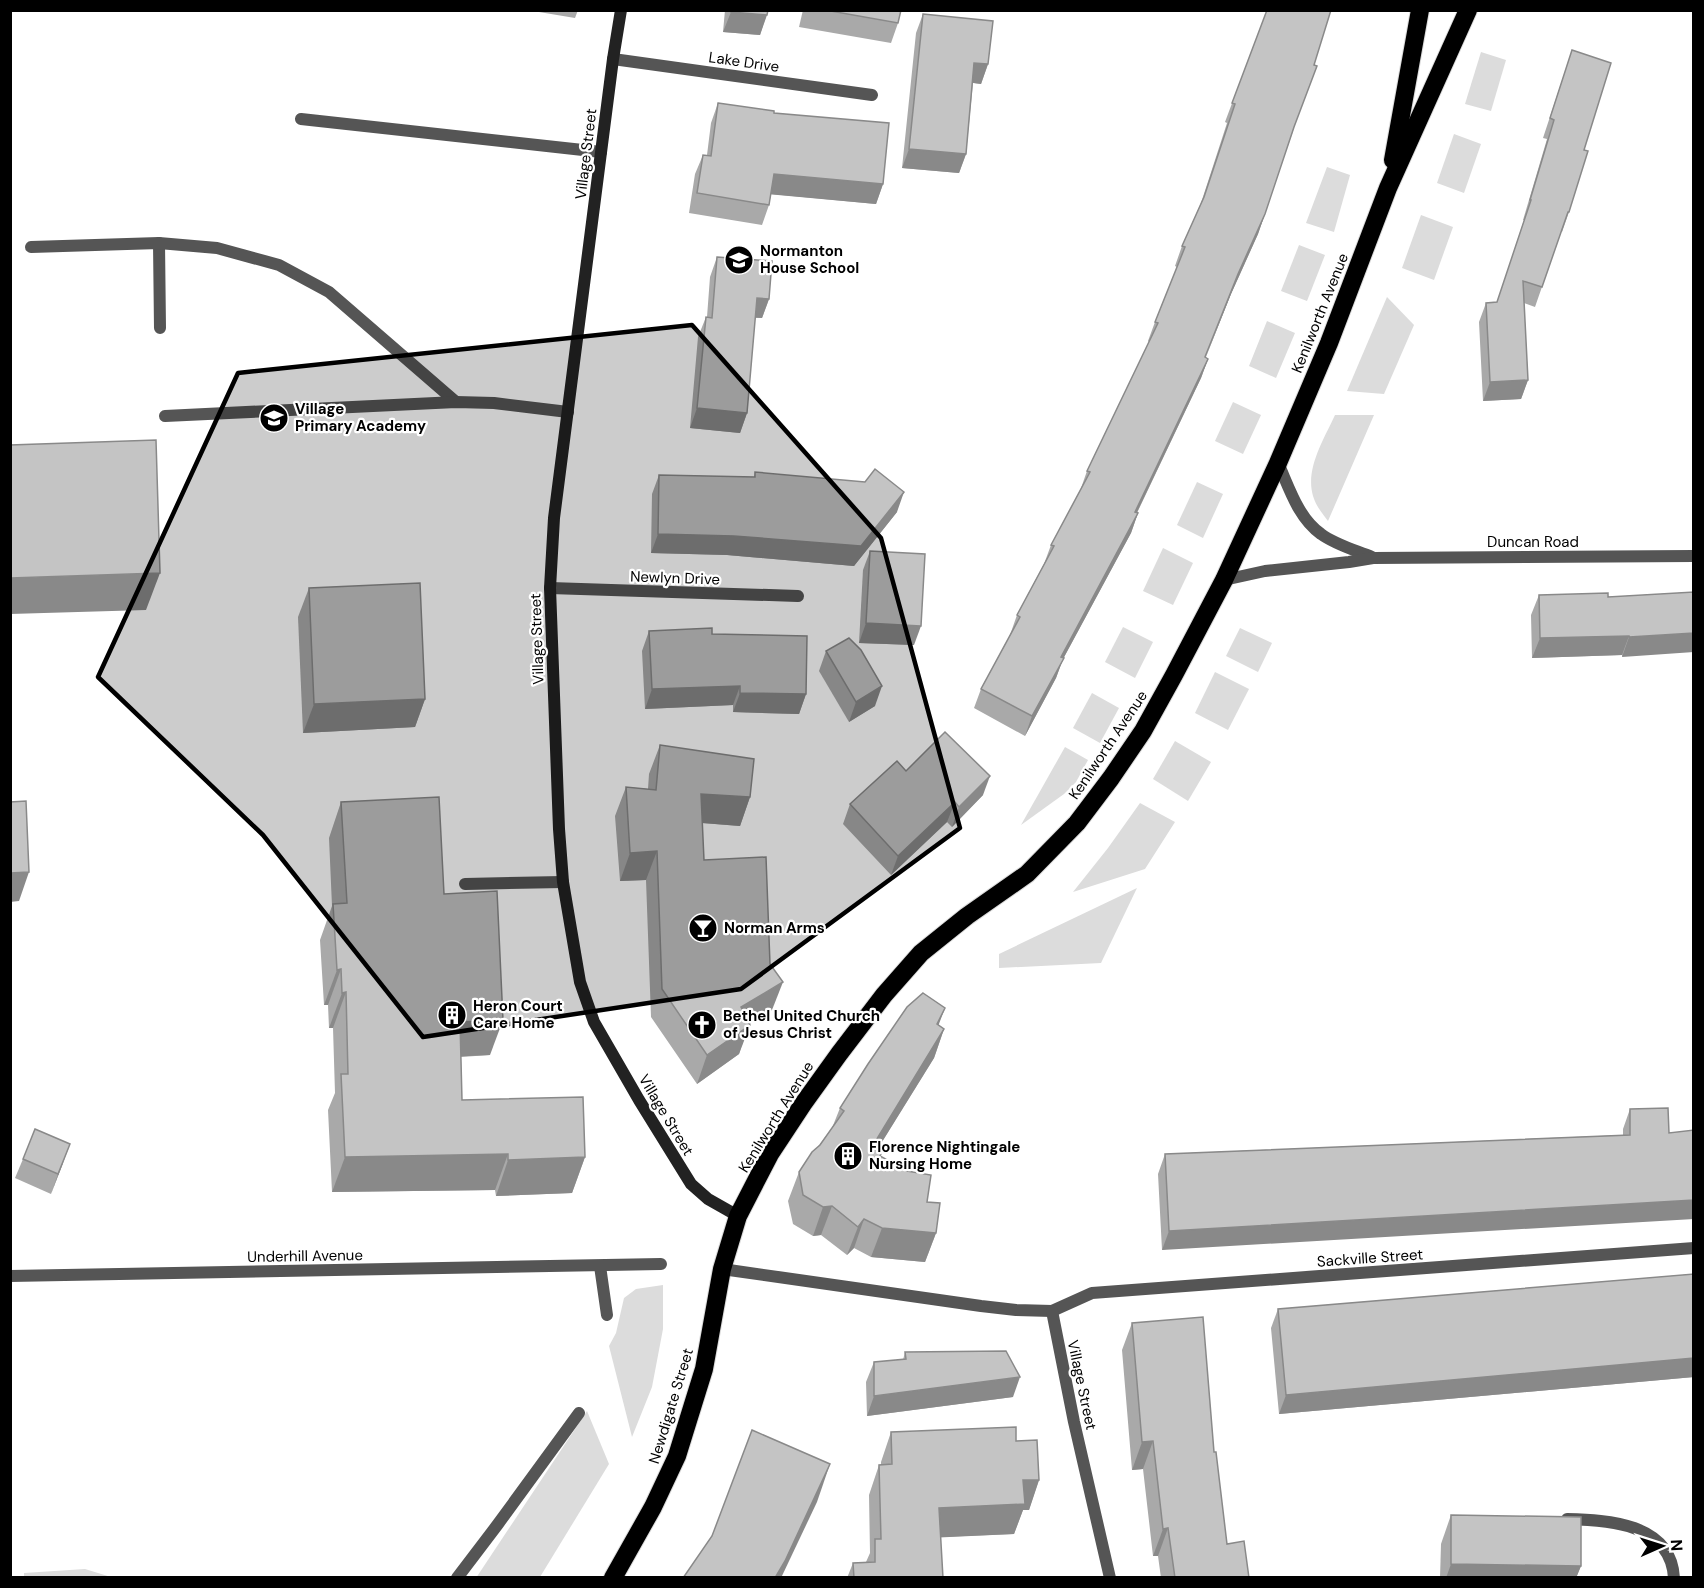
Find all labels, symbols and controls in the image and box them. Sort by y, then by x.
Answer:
street label: Lake Drive [707,47,781,77]
street label: Village Street [570,107,602,201]
place label: Normanton House School [760,241,859,278]
school or university icon: Normanton House School [723,244,755,276]
street label: Kenilworth Avenue [1287,250,1353,376]
place label: Village Primary Academy [295,399,426,436]
school or university icon: Village Primary Academy [258,402,290,434]
street label: Duncan Road [1487,532,1579,552]
street label: Newlyn Drive [630,566,720,590]
street label: Village Street [525,593,549,685]
street label: Kenilworth Avenue [1064,687,1152,803]
bar icon: Norman Arms [687,912,719,944]
place label: Norman Arms [724,918,825,938]
place label: Heron Court Care Home [473,996,563,1033]
building icon: Heron Court Care Home [436,999,468,1031]
place label: Bethel United Church of Jesus Christ [723,1006,880,1043]
church icon: Bethel United Church of Jesus Christ [686,1009,718,1041]
street label: Kenilworth Avenue [734,1058,818,1176]
street label: Village Street [634,1071,698,1159]
place label: Florence Nightingale Nursing Home [869,1137,1020,1174]
building icon: Florence Nightingale Nursing Home [832,1140,864,1172]
street label: Sackville Street [1316,1244,1424,1272]
street label: Underhill Avenue [247,1245,363,1267]
street label: Village Street [1063,1338,1101,1432]
street label: Newdigate Street [644,1346,698,1466]
north arrow [1632,1516,1692,1576]
text: N [1666,1539,1687,1552]

